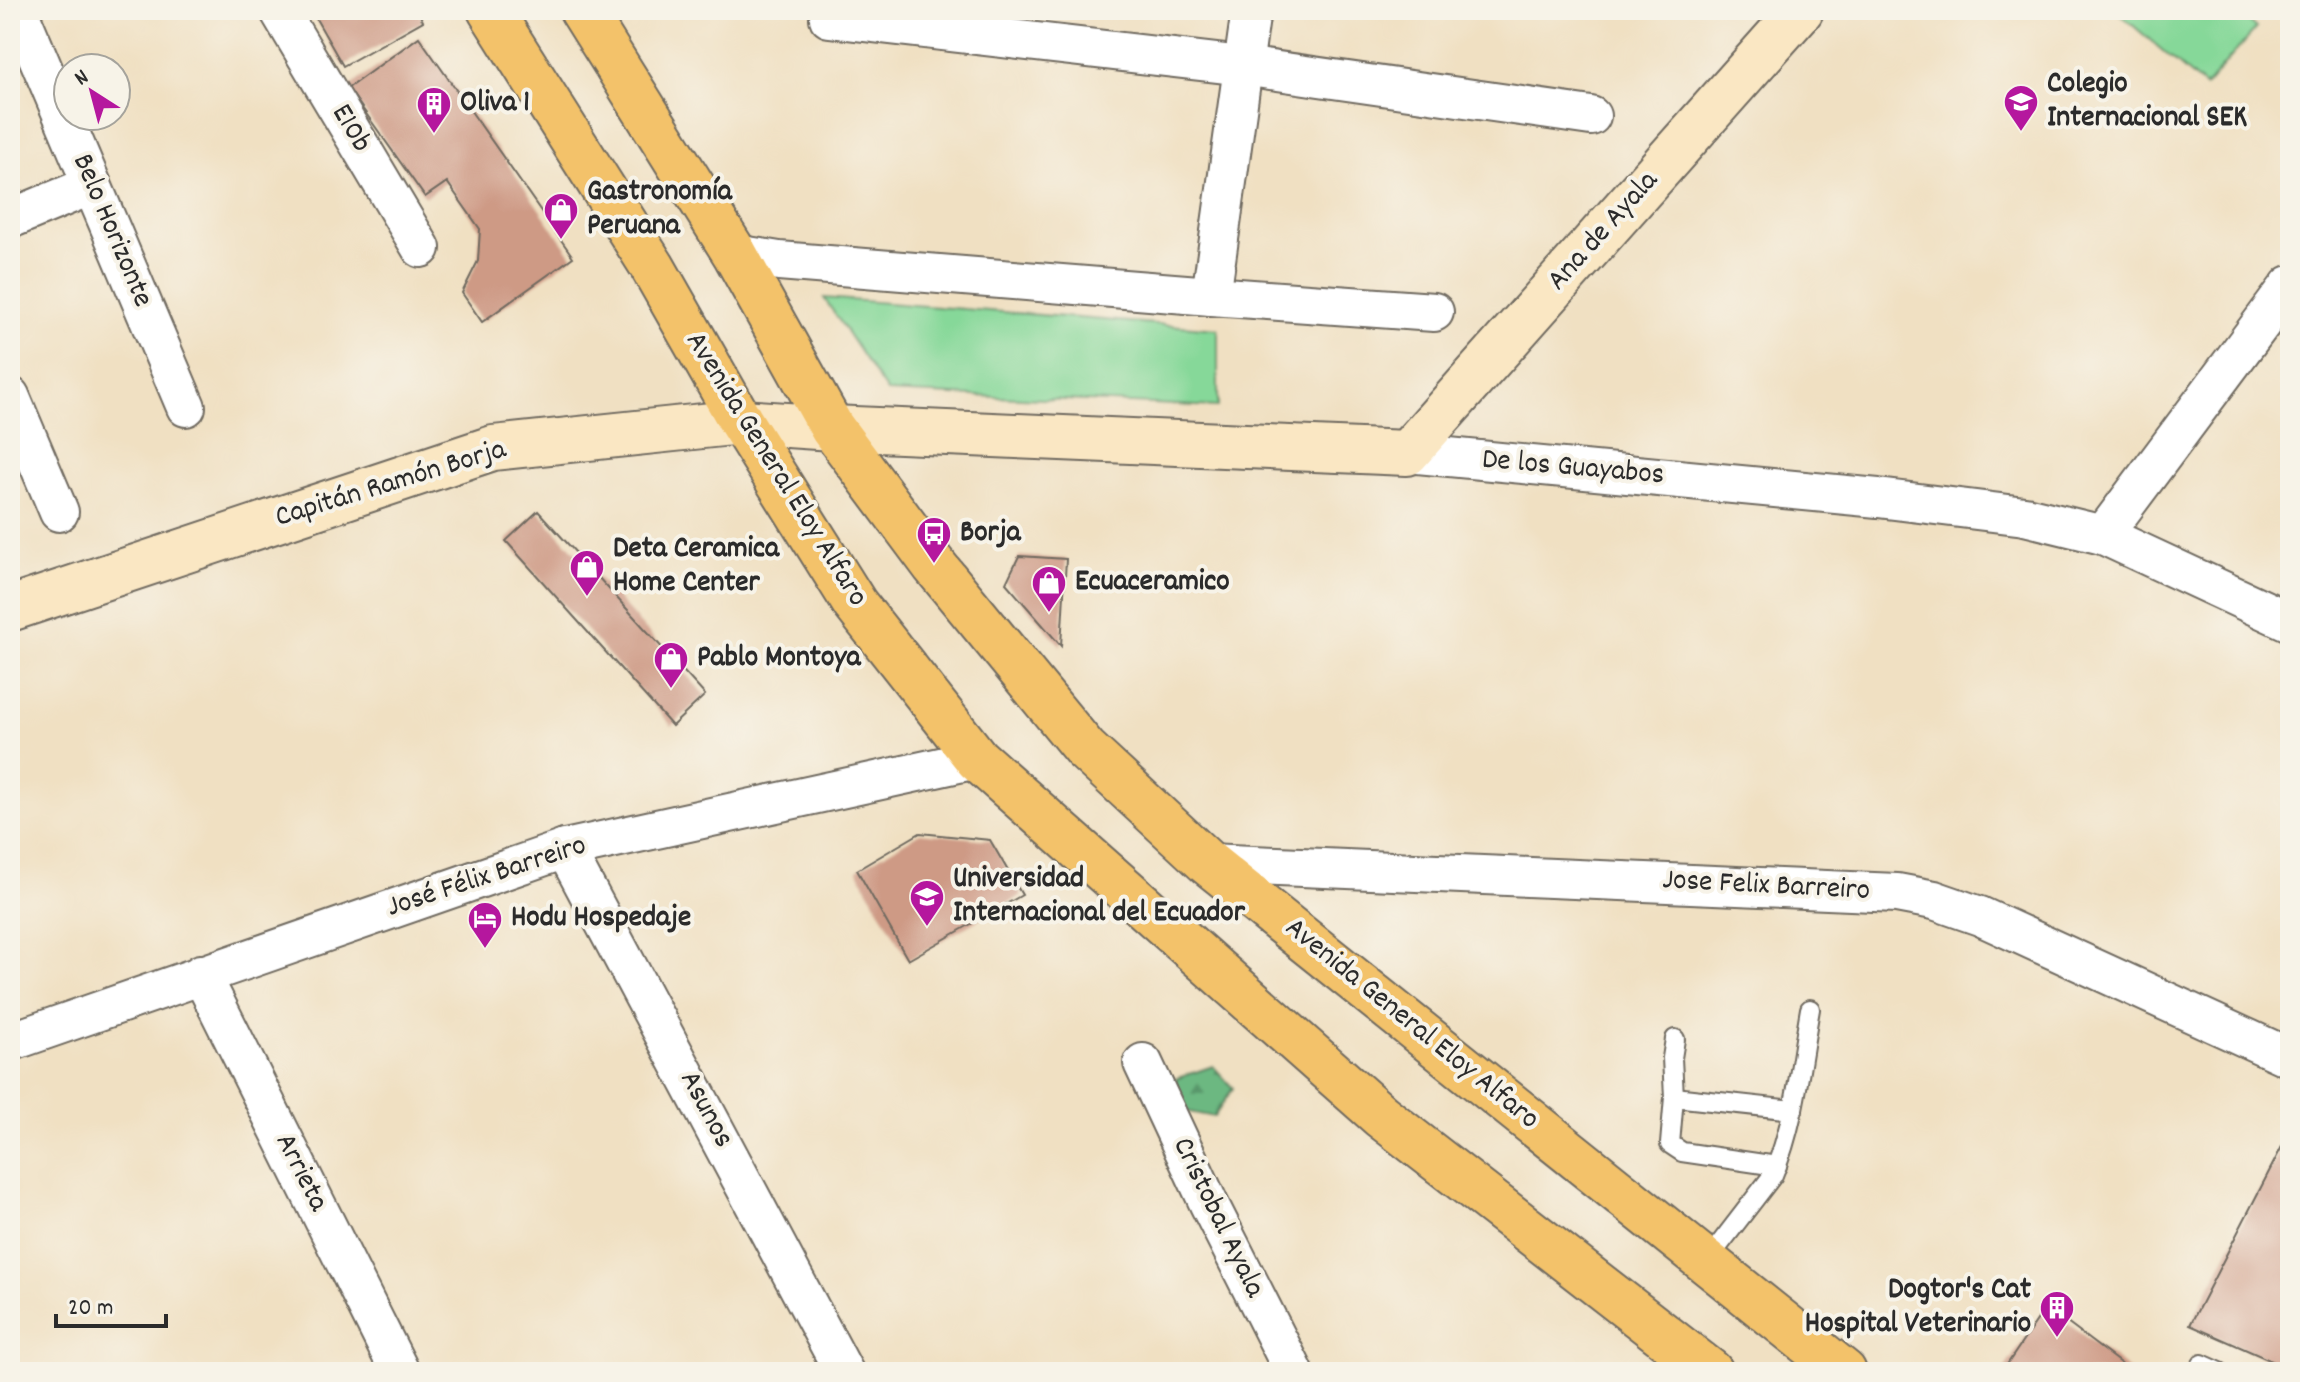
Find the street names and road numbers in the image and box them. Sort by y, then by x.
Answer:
street label: E10b [319,97,381,161]
street label: Belo Horizonte [59,148,163,314]
street label: Ana de Ayala [1538,162,1670,302]
street label: Avenida General Eloy Alfaro [673,324,877,616]
street label: Capitán Ramón Borja [270,429,512,540]
street label: De los Guayabos [1480,440,1666,498]
street label: José Félix Barreiro [382,826,592,930]
street label: Jose Felix Barreiro [1661,860,1871,914]
street label: Avenida General Eloy Alfaro [1274,909,1548,1141]
street label: Asunos [667,1064,743,1156]
street label: Arrieta [262,1126,338,1220]
street label: Cristobal Ayala [1160,1131,1275,1306]

